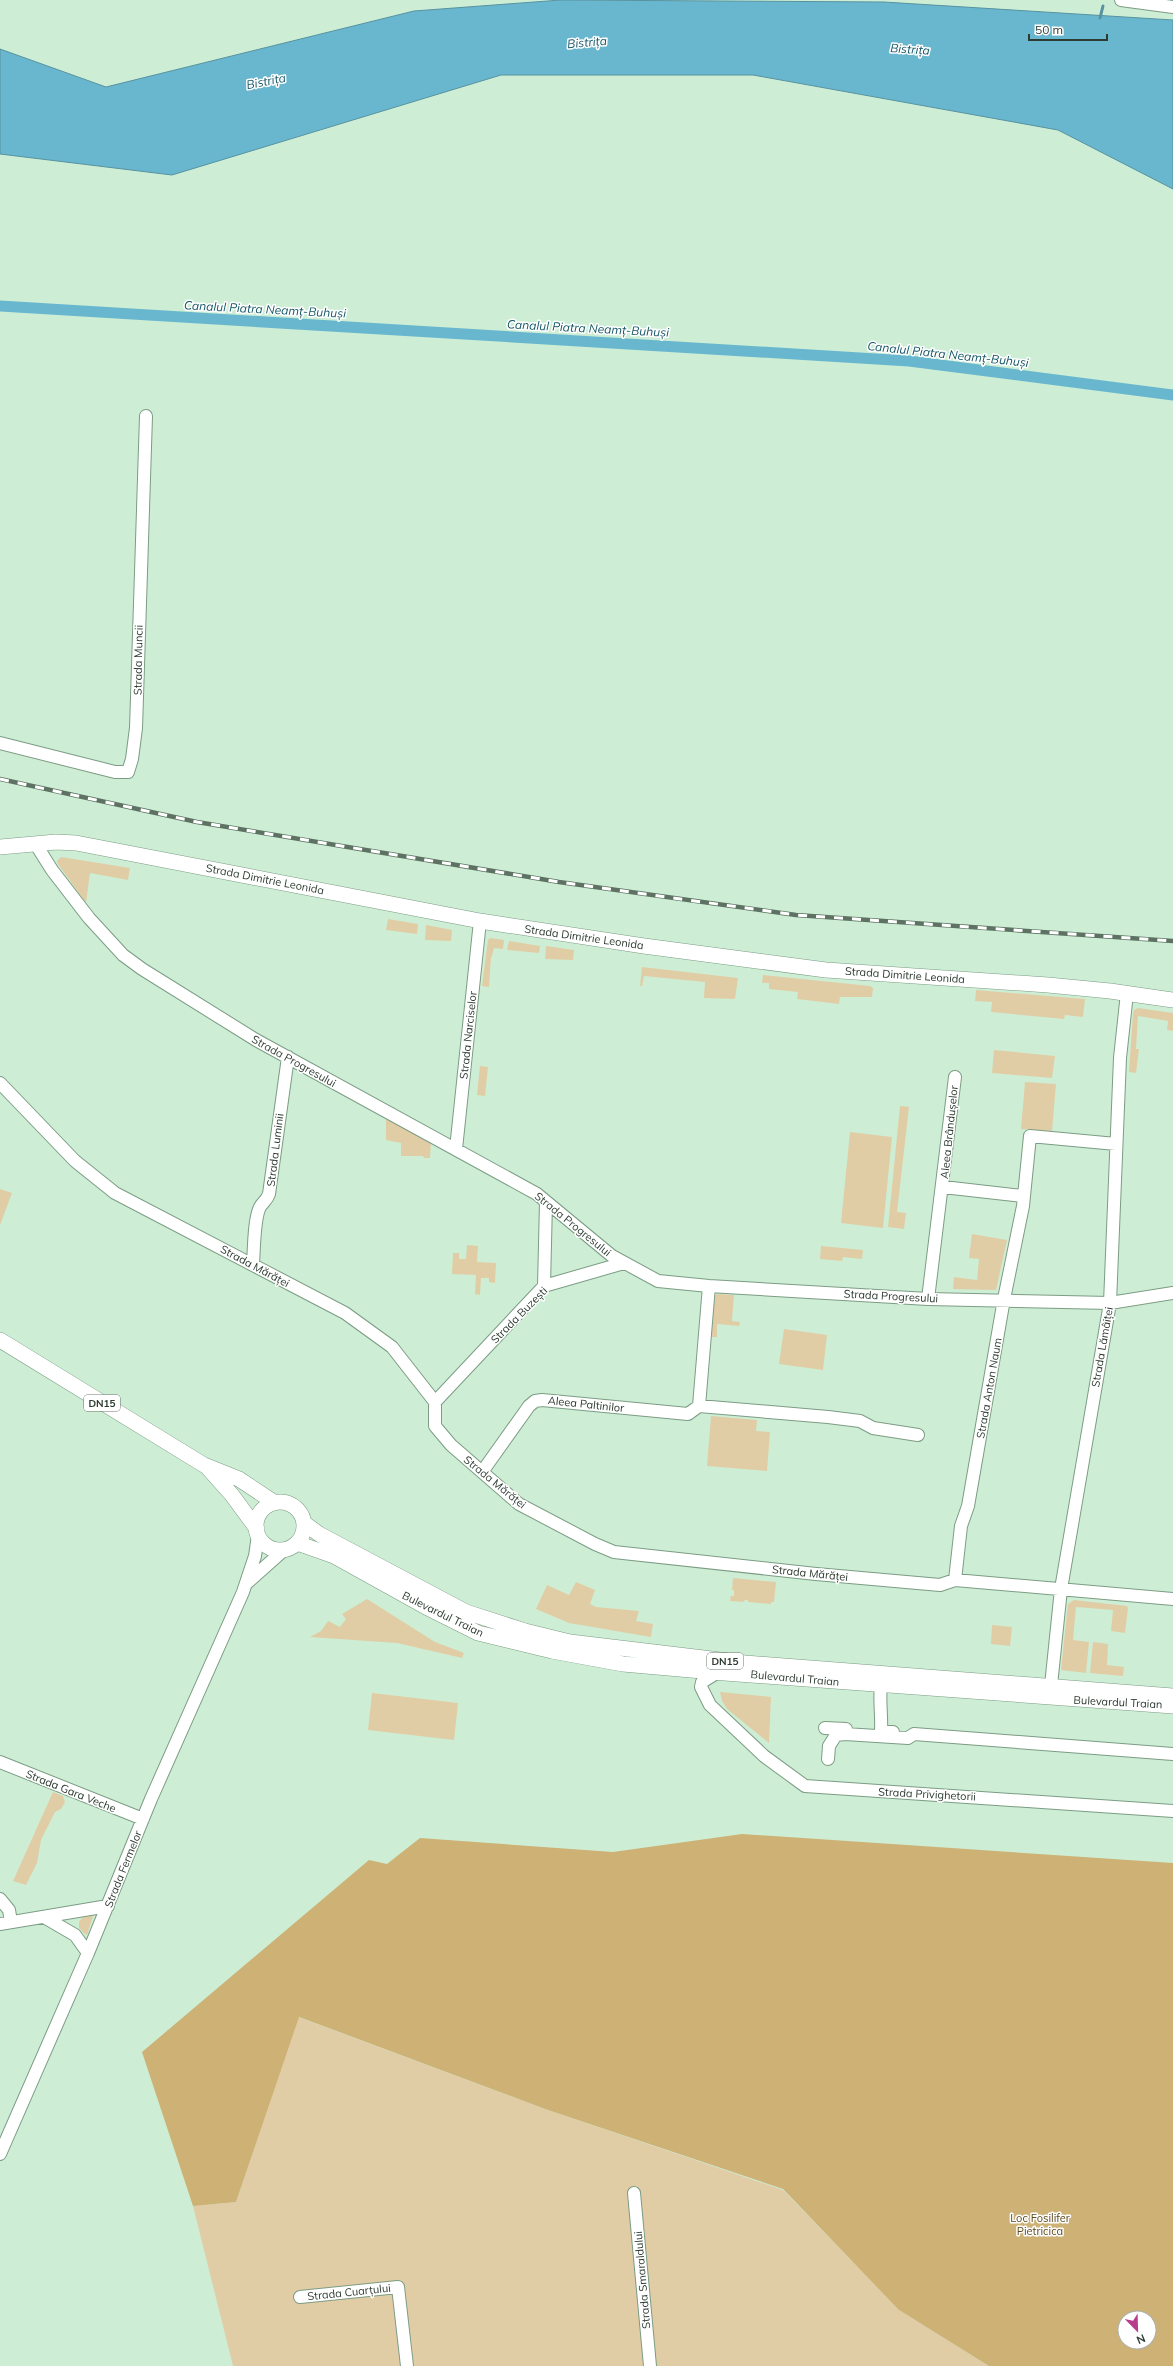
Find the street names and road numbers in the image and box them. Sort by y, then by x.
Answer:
street label: Strada Muncii [130,625,146,695]
street label: Strada Dimitrie Leonida [205,861,325,897]
street label: Strada Dimitrie Leonida [524,922,644,952]
street label: Strada Dimitrie Leonida [845,964,965,986]
street label: Strada Narciselor [456,990,480,1080]
street label: Strada Progresului [249,1032,339,1090]
street label: Aleea Brândușelor [937,1085,962,1180]
street label: Strada Luminii [264,1113,286,1187]
street label: Strada Progresului [532,1189,614,1259]
street label: Strada Mărăței [218,1242,292,1291]
street label: Strada Buzești [488,1284,551,1347]
street label: Strada Progresului [843,1287,939,1305]
street label: Strada Lămâiței [1088,1306,1117,1388]
street label: Strada Anton Naum [973,1337,1005,1439]
street label: Aleea Paltinilor [547,1393,625,1415]
road number: DN15 [84,1395,120,1411]
street label: Strada Mărăței [460,1453,529,1512]
street label: Strada Mărăței [771,1562,849,1585]
street label: Bulevardul Traian [400,1588,486,1640]
road number: DN15 [707,1653,743,1669]
street label: Bulevardul Traian [750,1667,840,1689]
street label: Bulevardul Traian [1073,1693,1163,1711]
street label: Strada Gara Veche [24,1766,118,1816]
street label: Strada Privighetorii [878,1784,976,1804]
street label: Strada Fermelor [101,1828,145,1910]
street label: Strada Smaraldului [631,2231,653,2329]
street label: Strada Cuarțului [307,2281,391,2304]

